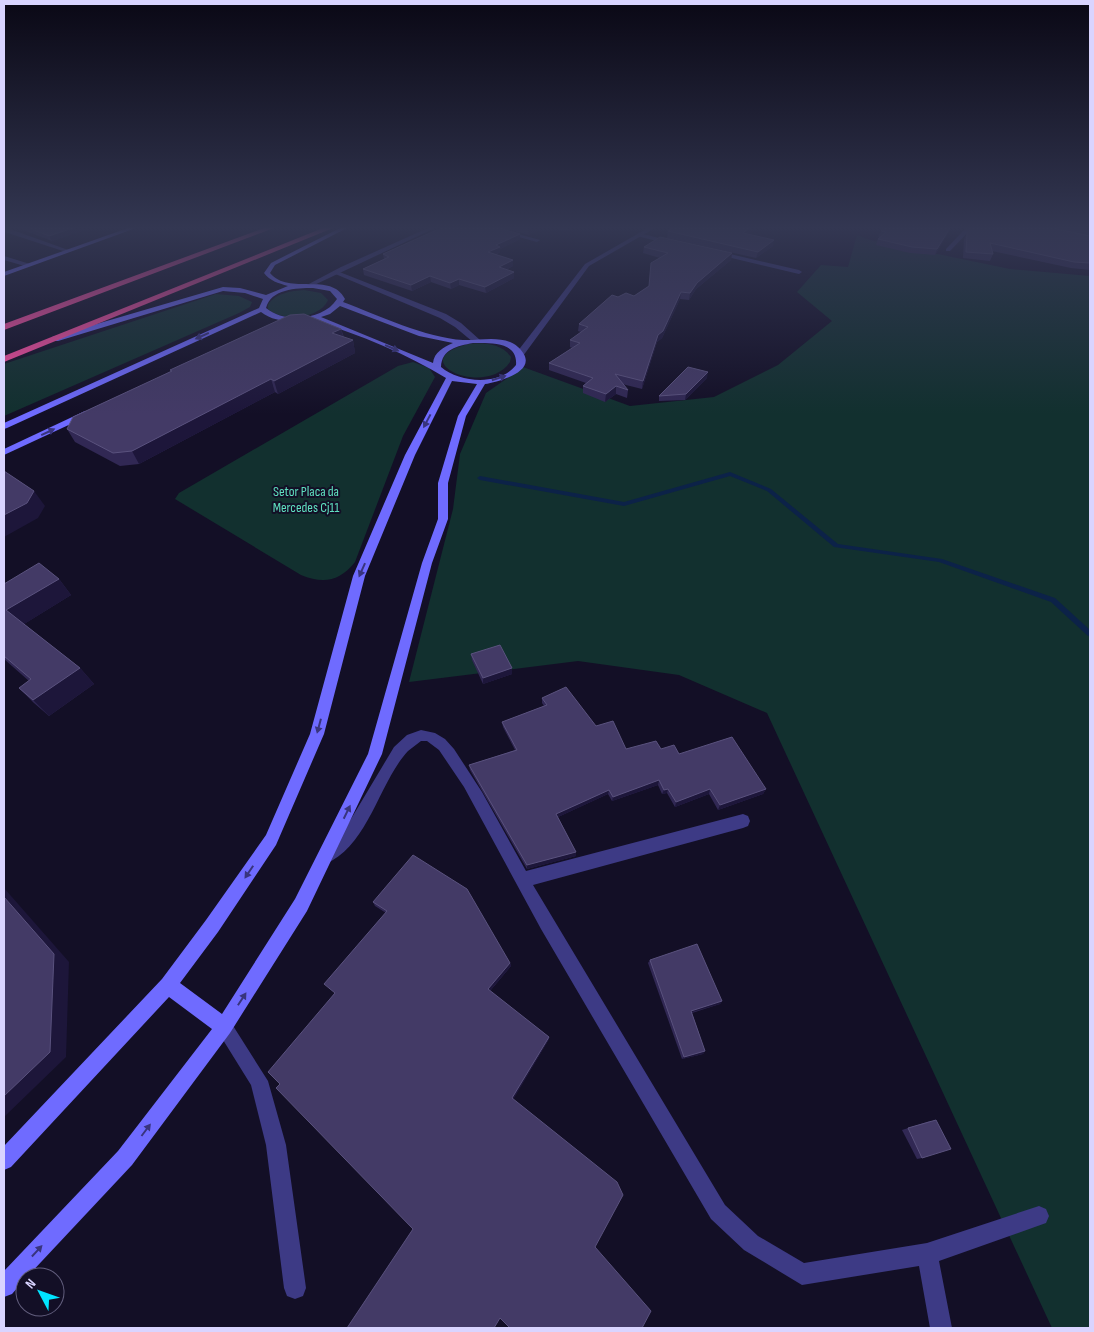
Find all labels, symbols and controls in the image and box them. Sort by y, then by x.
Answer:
one-way arrow [195,332,209,340]
one-way arrow [385,345,399,353]
one-way arrow [492,374,507,382]
one-way arrow [423,414,431,428]
one-way arrow [41,427,55,435]
park label: Setor Placa da Mercedes Cj11 [273,483,339,516]
one-way arrow [358,563,366,577]
one-way arrow [315,719,323,734]
one-way arrow [343,805,351,819]
one-way arrow [244,865,254,879]
one-way arrow [237,993,247,1006]
one-way arrow [141,1123,151,1137]
one-way arrow [31,1245,43,1257]
north arrow [15,1267,65,1317]
text: N [22,1275,39,1292]

